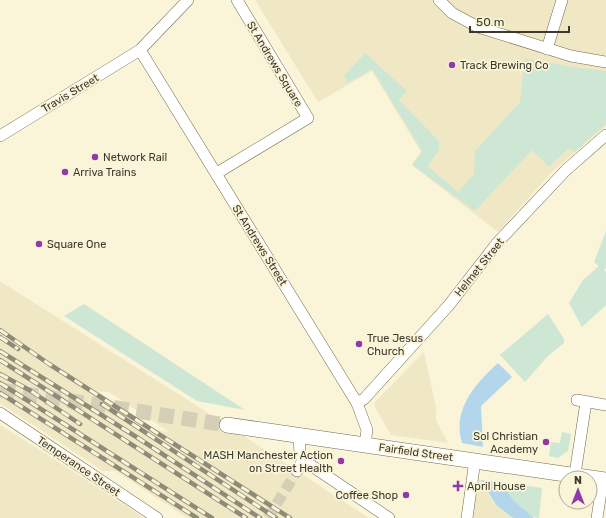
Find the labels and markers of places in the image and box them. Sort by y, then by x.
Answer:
place label: Track Brewing Co [460,59,548,72]
marker: Track Brewing Co [447,60,457,70]
place label: Network Rail [103,151,167,164]
marker: Network Rail [90,152,100,162]
place label: Arriva Trains [73,166,137,179]
marker: Arriva Trains [60,167,70,177]
place label: Square One [47,238,106,251]
marker: Square One [34,239,44,249]
place label: True Jesus Church [367,332,423,358]
marker: True Jesus Church [354,339,364,349]
place label: Sol Christian Academy [473,430,538,456]
marker: Sol Christian Academy [541,437,551,447]
place label: MASH Manchester Action on Street Health [204,449,333,475]
marker: MASH Manchester Action on Street Health [336,456,346,466]
marker: April House [452,480,464,492]
place label: April House [467,480,526,493]
place label: Coffee Shop [336,489,398,502]
marker: Coffee Shop [401,490,411,500]

